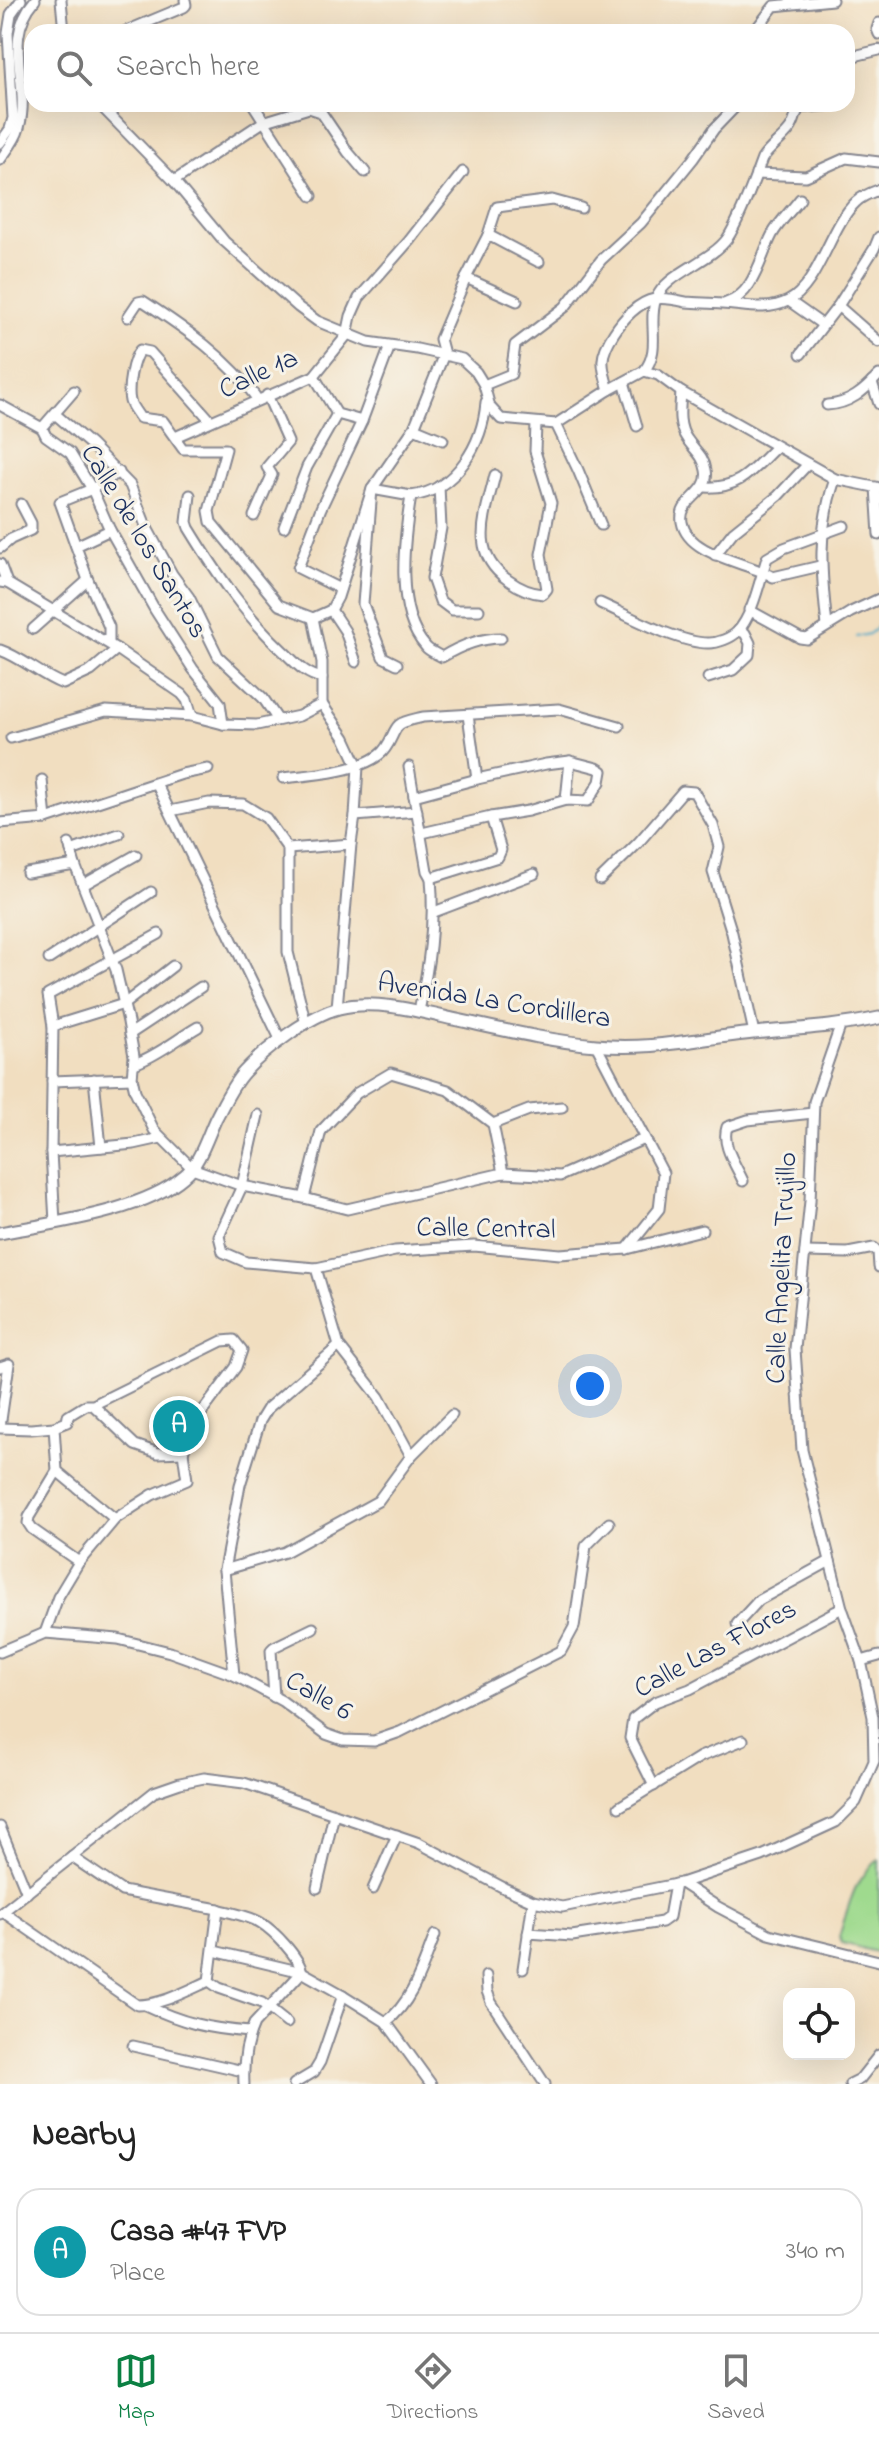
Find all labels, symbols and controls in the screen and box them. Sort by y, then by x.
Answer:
search box [24,24,855,112]
icon: search [52,46,96,90]
text: Search here [116,46,260,90]
street label: Calle 1a [213,339,305,411]
street label: Calle de los Santos [69,437,217,647]
street label: Avenida La Cordillera [374,963,614,1041]
street label: Calle Angelita Trujillo [756,1151,810,1385]
street label: Calle Central [416,1208,556,1252]
your location [570,1366,610,1406]
pin: A [153,1396,205,1456]
street label: Calle Las Flores [627,1590,805,1710]
street label: Calle 6 [277,1661,359,1733]
map controls [783,1988,855,2060]
button: locate [783,1988,855,2060]
text: Nearby [32,2111,136,2161]
text: Casa #47 FVP [110,2211,286,2255]
text: A [52,2233,68,2271]
text: 340 m [786,2233,845,2271]
text: Place [110,2255,165,2293]
tab: Map [114,2349,158,2429]
tab: Directions [387,2349,478,2429]
tab: Saved [707,2349,765,2429]

